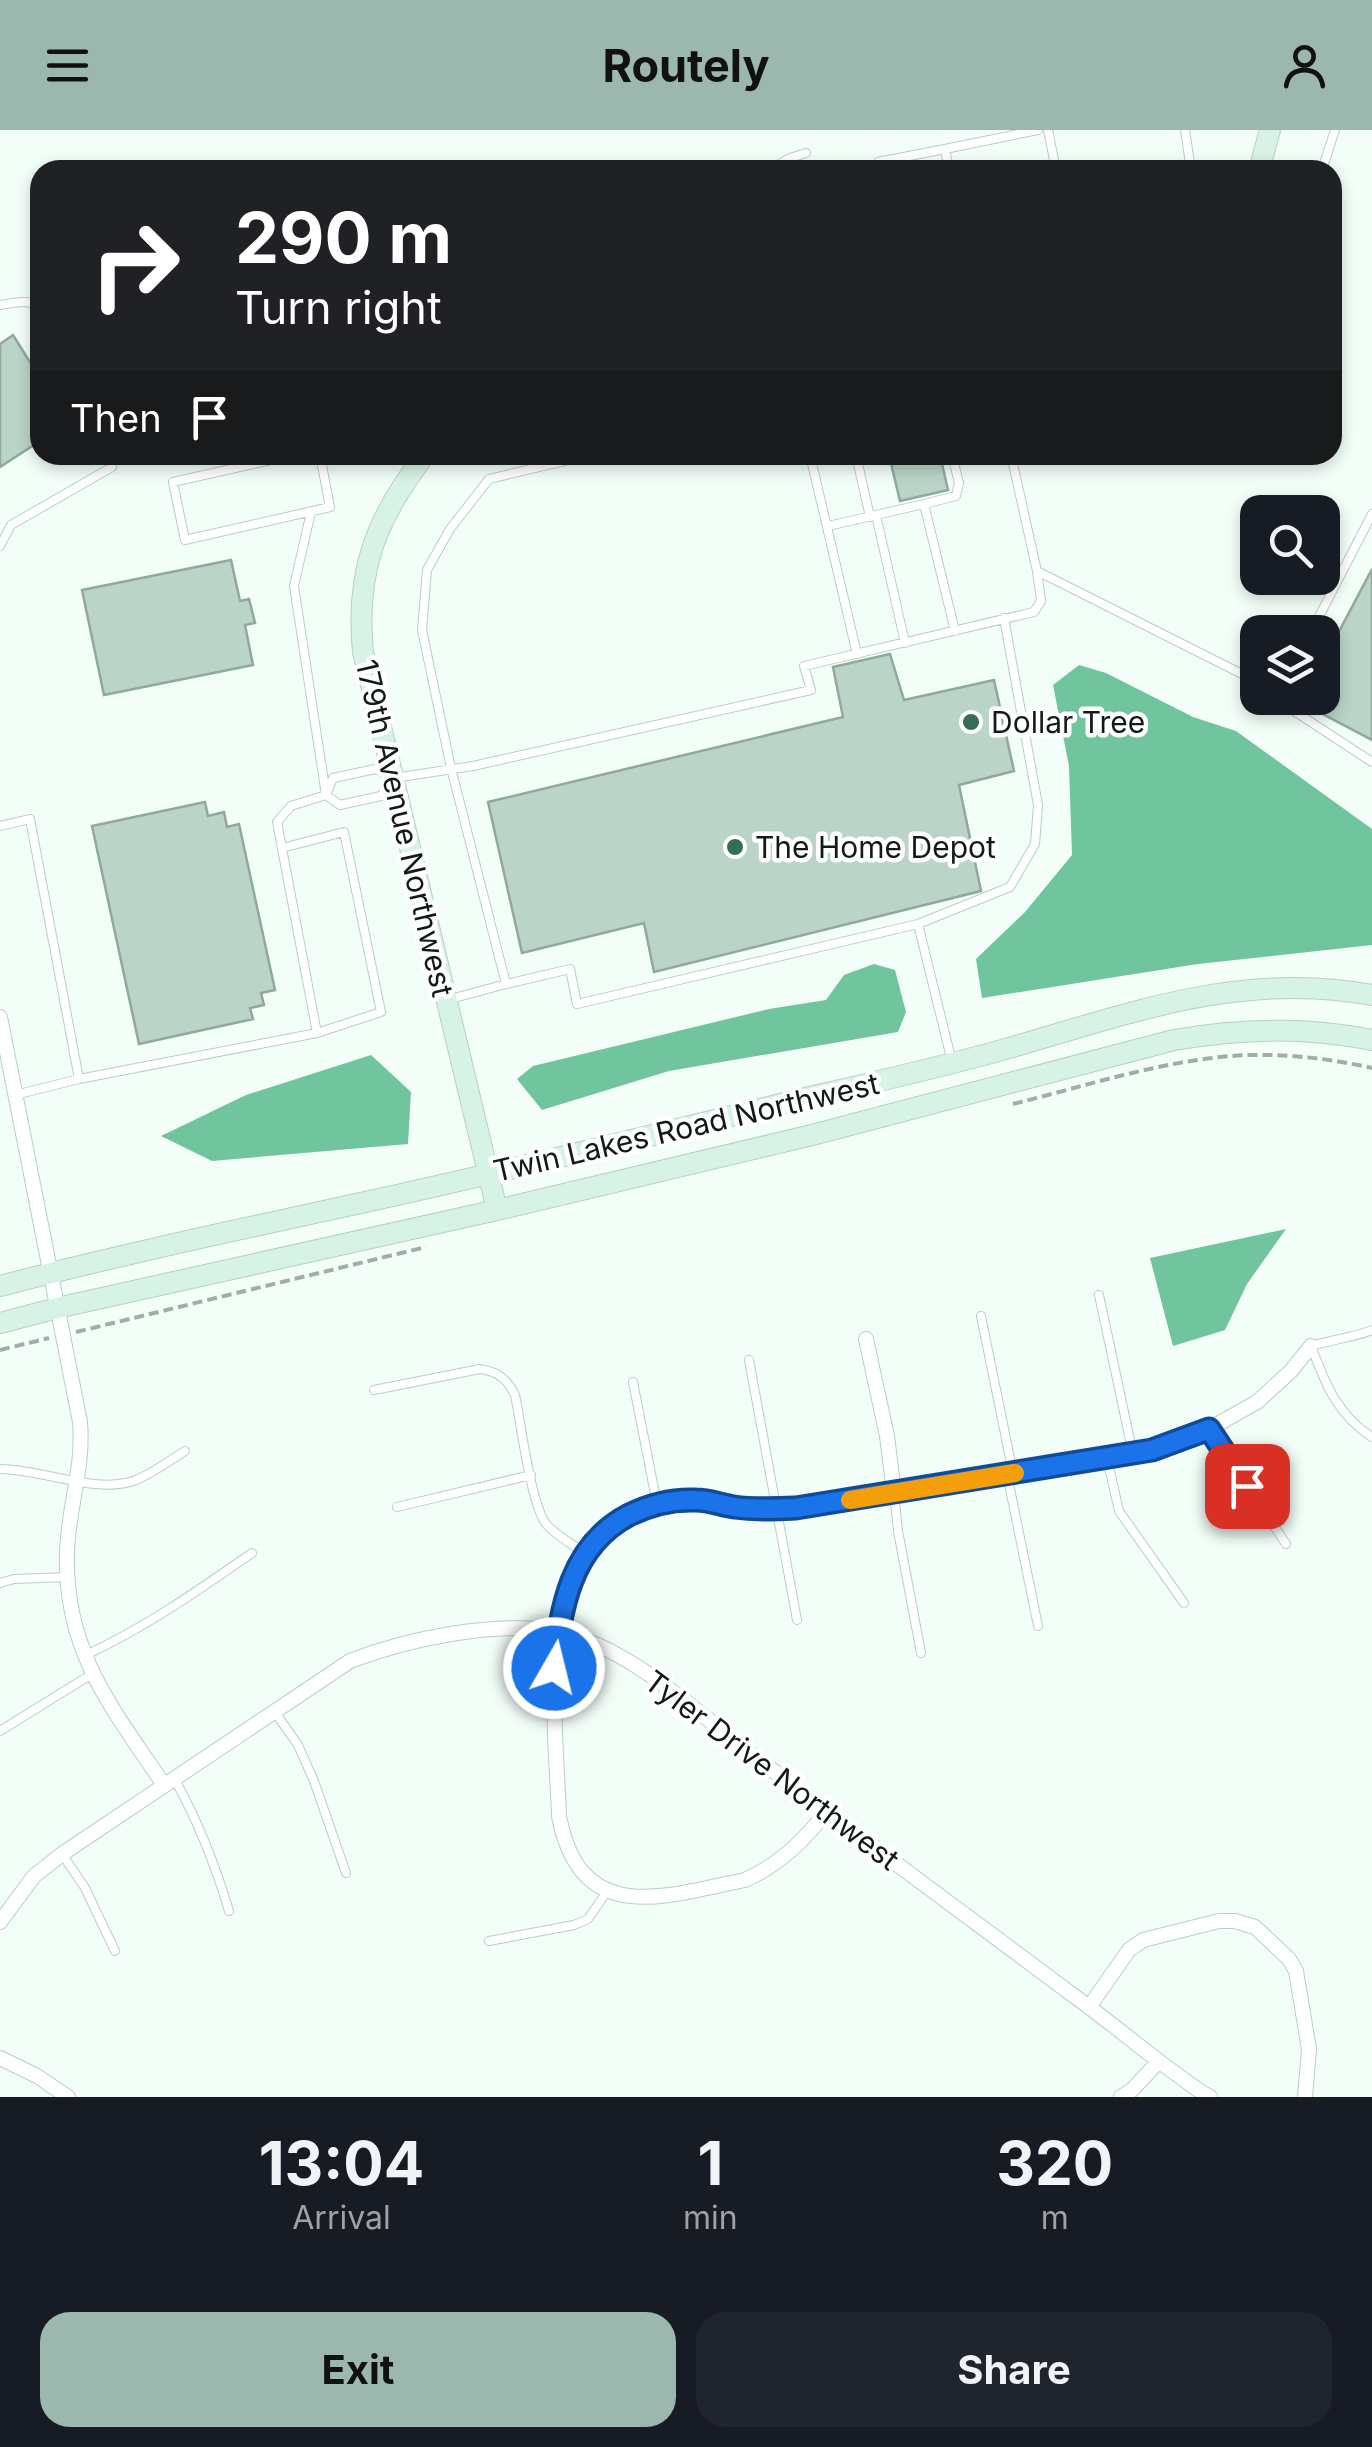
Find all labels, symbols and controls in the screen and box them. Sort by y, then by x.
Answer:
icon: menu [40,38,95,93]
text: Routely [602,38,770,93]
icon: person [1277,38,1332,93]
text: 290 m [235,195,452,280]
icon: right [70,200,200,330]
text: Turn right [235,280,442,335]
icon: arrive [182,390,237,445]
text: Then [70,395,162,441]
map controls [1240,495,1340,715]
button: search [1240,495,1340,595]
button: layers [1240,615,1340,715]
street label: 179th Avenue Northwest [349,656,461,1000]
place label: Dollar Tree [991,704,1145,740]
marker: Dollar Tree [960,711,982,733]
place label: The Home Depot [755,829,996,865]
marker: The Home Depot [724,836,746,858]
street label: Twin Lakes Road Northwest [490,1065,883,1189]
pin [1205,1444,1290,1529]
icon: arrive [1220,1459,1275,1514]
position arrow [502,1616,606,1720]
street label: Tyler Drive Northwest [638,1663,906,1877]
text: 13:04 [259,2127,424,2199]
text: 1 [697,2127,723,2199]
text: 320 [996,2127,1113,2199]
text: Arrival [292,2198,391,2237]
text: min [683,2198,738,2237]
text: m [1041,2198,1069,2237]
button: Exit [40,2312,676,2427]
button: Share [696,2312,1332,2427]

